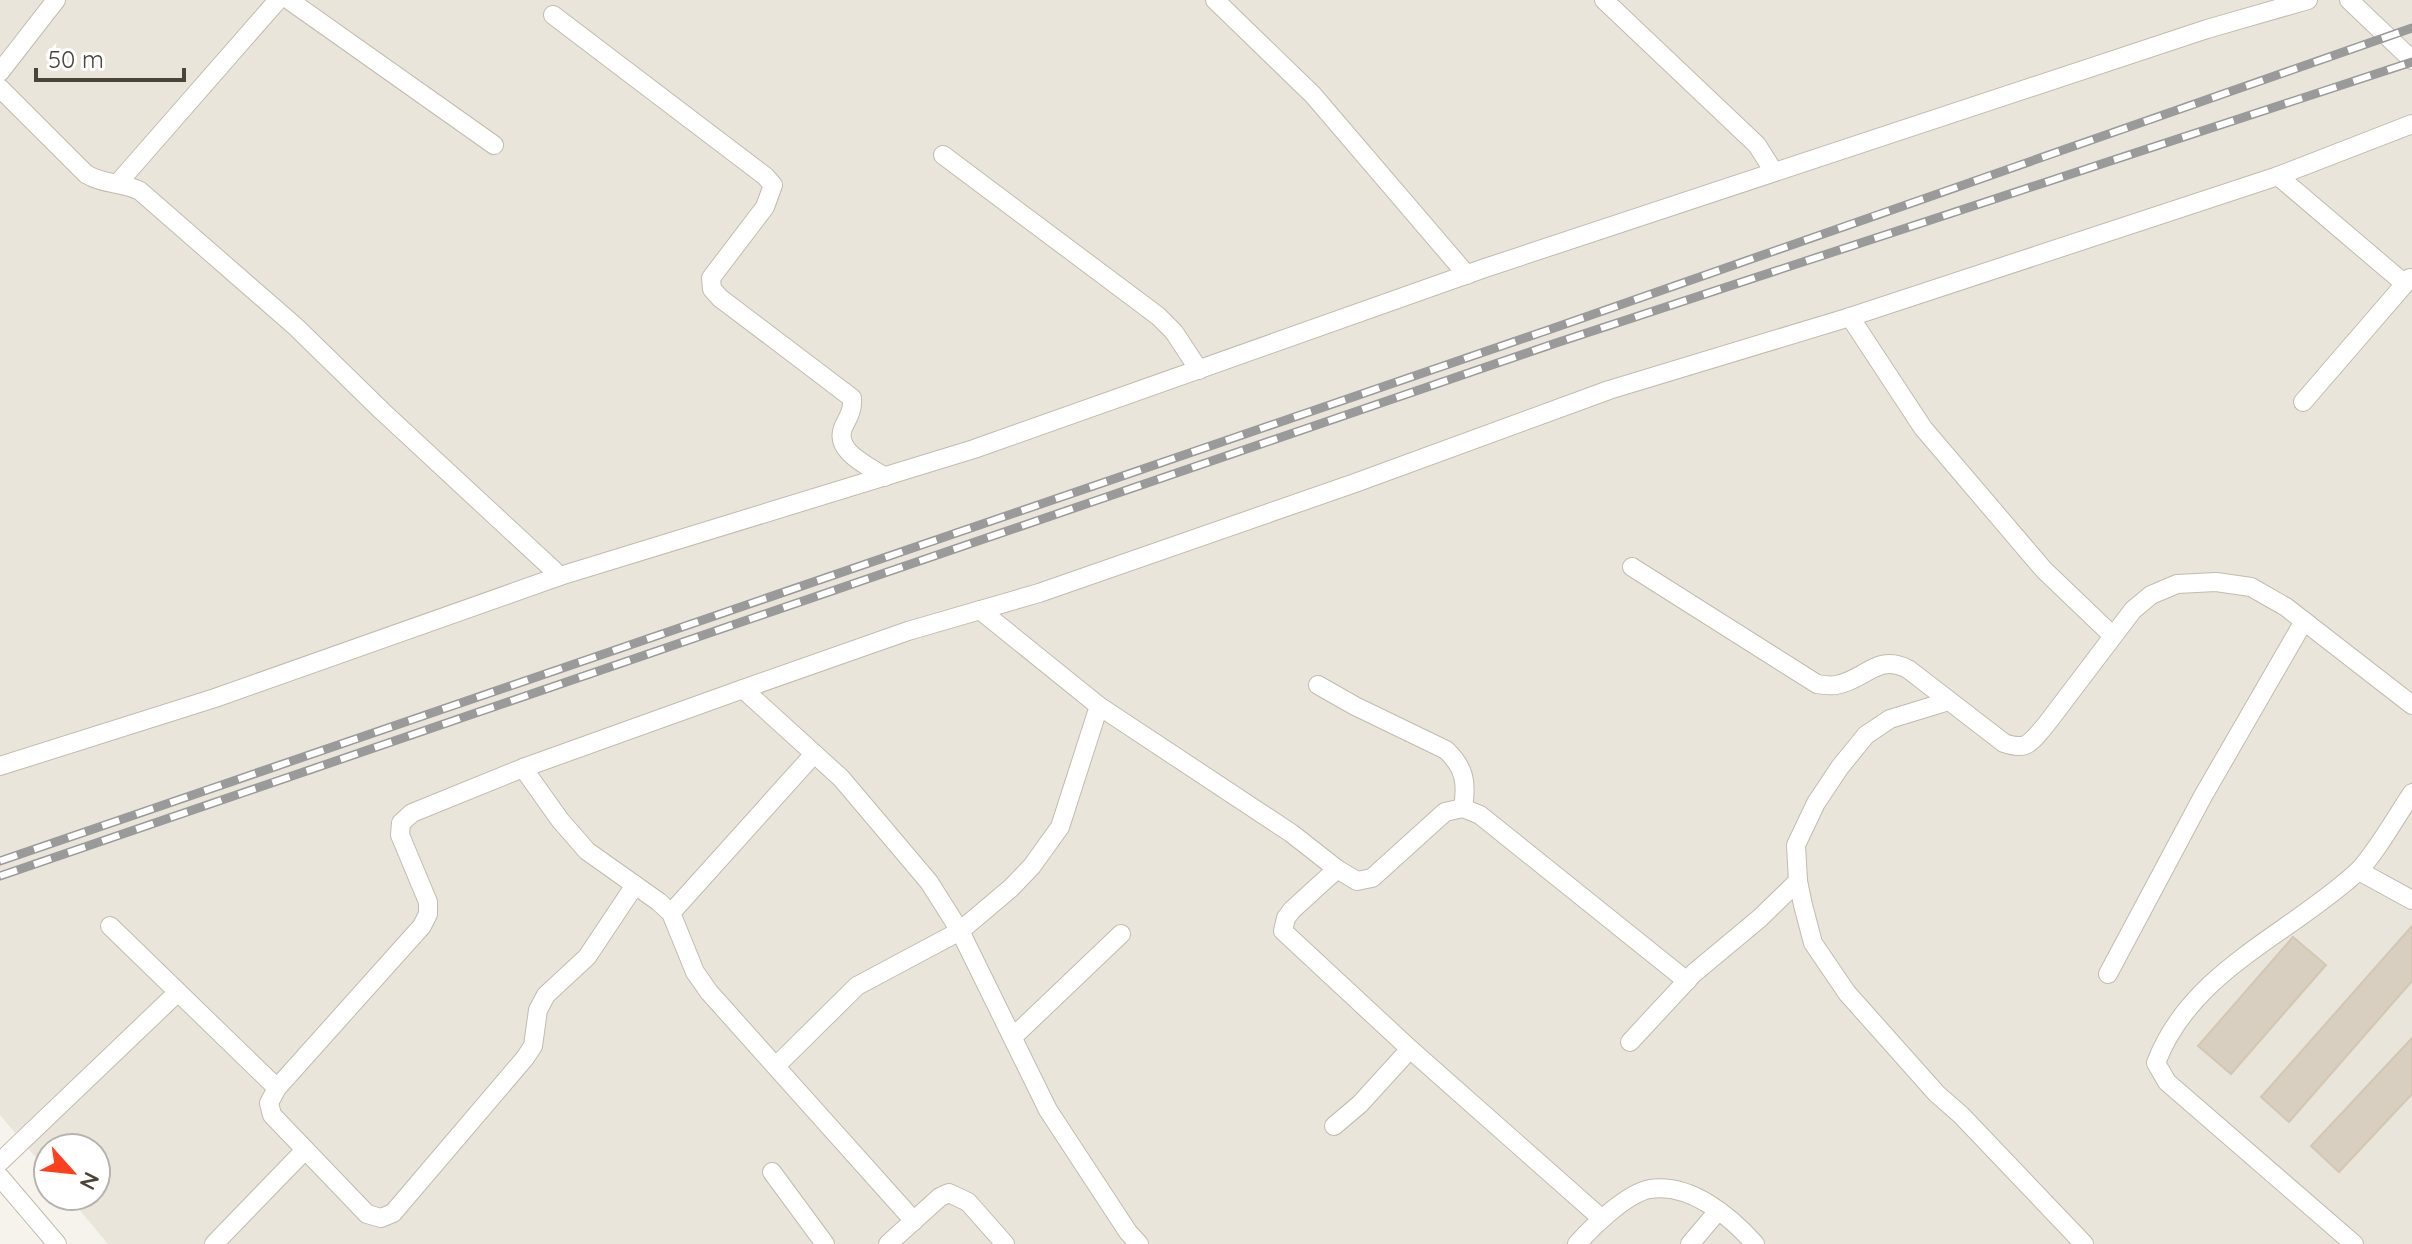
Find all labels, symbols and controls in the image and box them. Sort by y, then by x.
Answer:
scale bar [36,32,184,82]
text: 50 m [48,44,104,74]
north arrow [32,1132,112,1212]
text: N [74,1168,106,1195]

